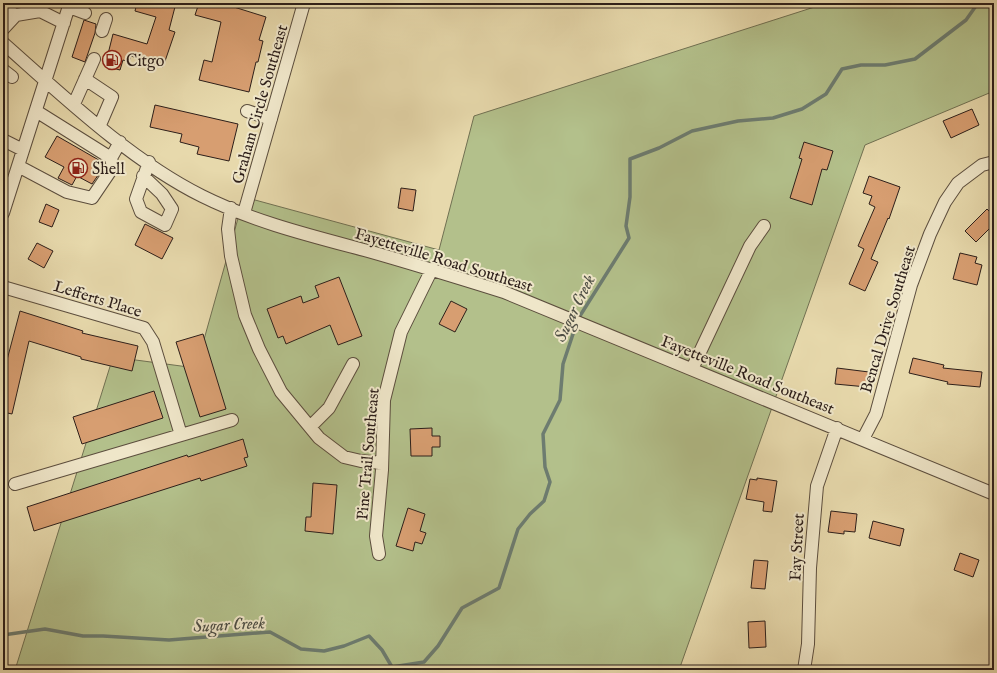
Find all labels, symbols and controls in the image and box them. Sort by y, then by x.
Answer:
street label: Graham Circle Southeast [229,22,293,186]
fuel station icon: Citgo [101,49,123,71]
place label: Citgo [126,52,165,72]
fuel station icon: Shell [67,157,89,179]
place label: Shell [92,160,125,180]
street label: Fayetteville Road Southeast [352,224,535,298]
street label: Bencal Drive Southeast [857,243,921,396]
water label: Sugar Creek [550,272,601,346]
street label: Lefferts Place [51,277,144,323]
street label: Fayetteville Road Southeast [658,332,837,420]
street label: Pine Trail Southeast [353,387,385,521]
street label: Fay Street [786,512,810,581]
water label: Sugar Creek [193,613,266,638]

